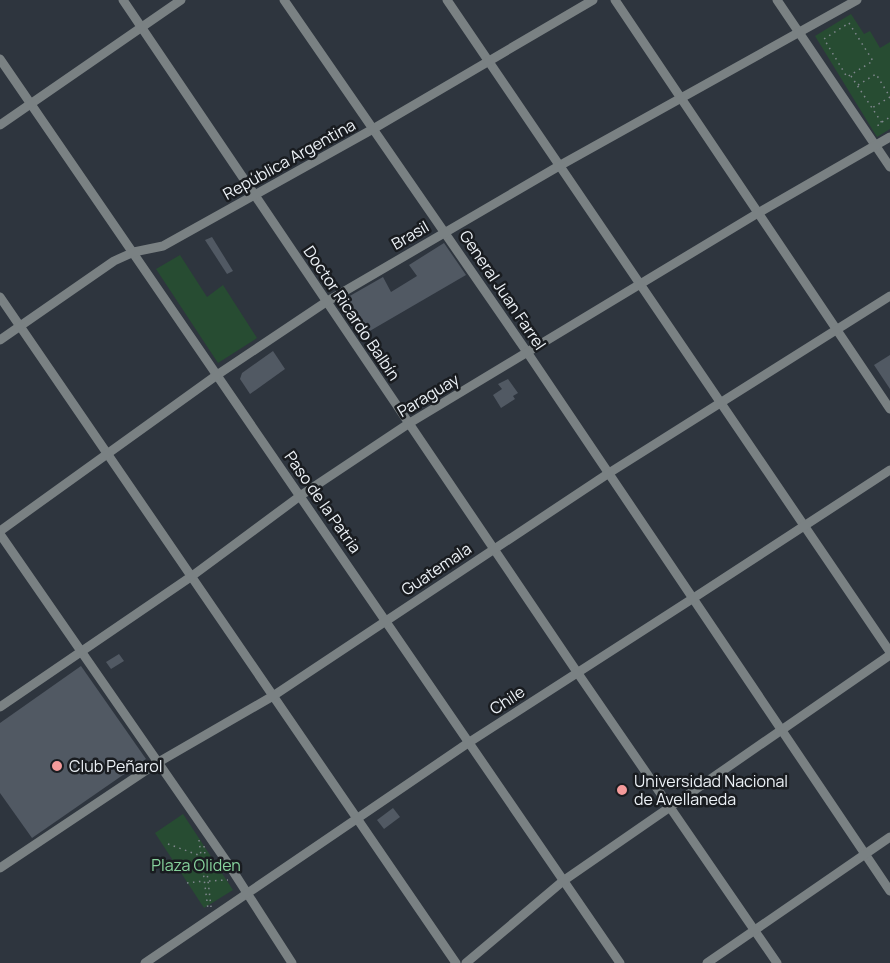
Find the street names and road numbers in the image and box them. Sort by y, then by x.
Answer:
street label: República Argentina [219,113,359,205]
street label: Brasil [387,215,433,255]
street label: General Juan Farrel [455,226,551,354]
street label: Doctor Ricardo Balbín [299,241,405,385]
street label: Paraguay [393,368,463,422]
street label: Paso de la Patria [280,447,366,557]
street label: Guatemala [397,538,475,600]
street label: Chile [485,680,529,720]

